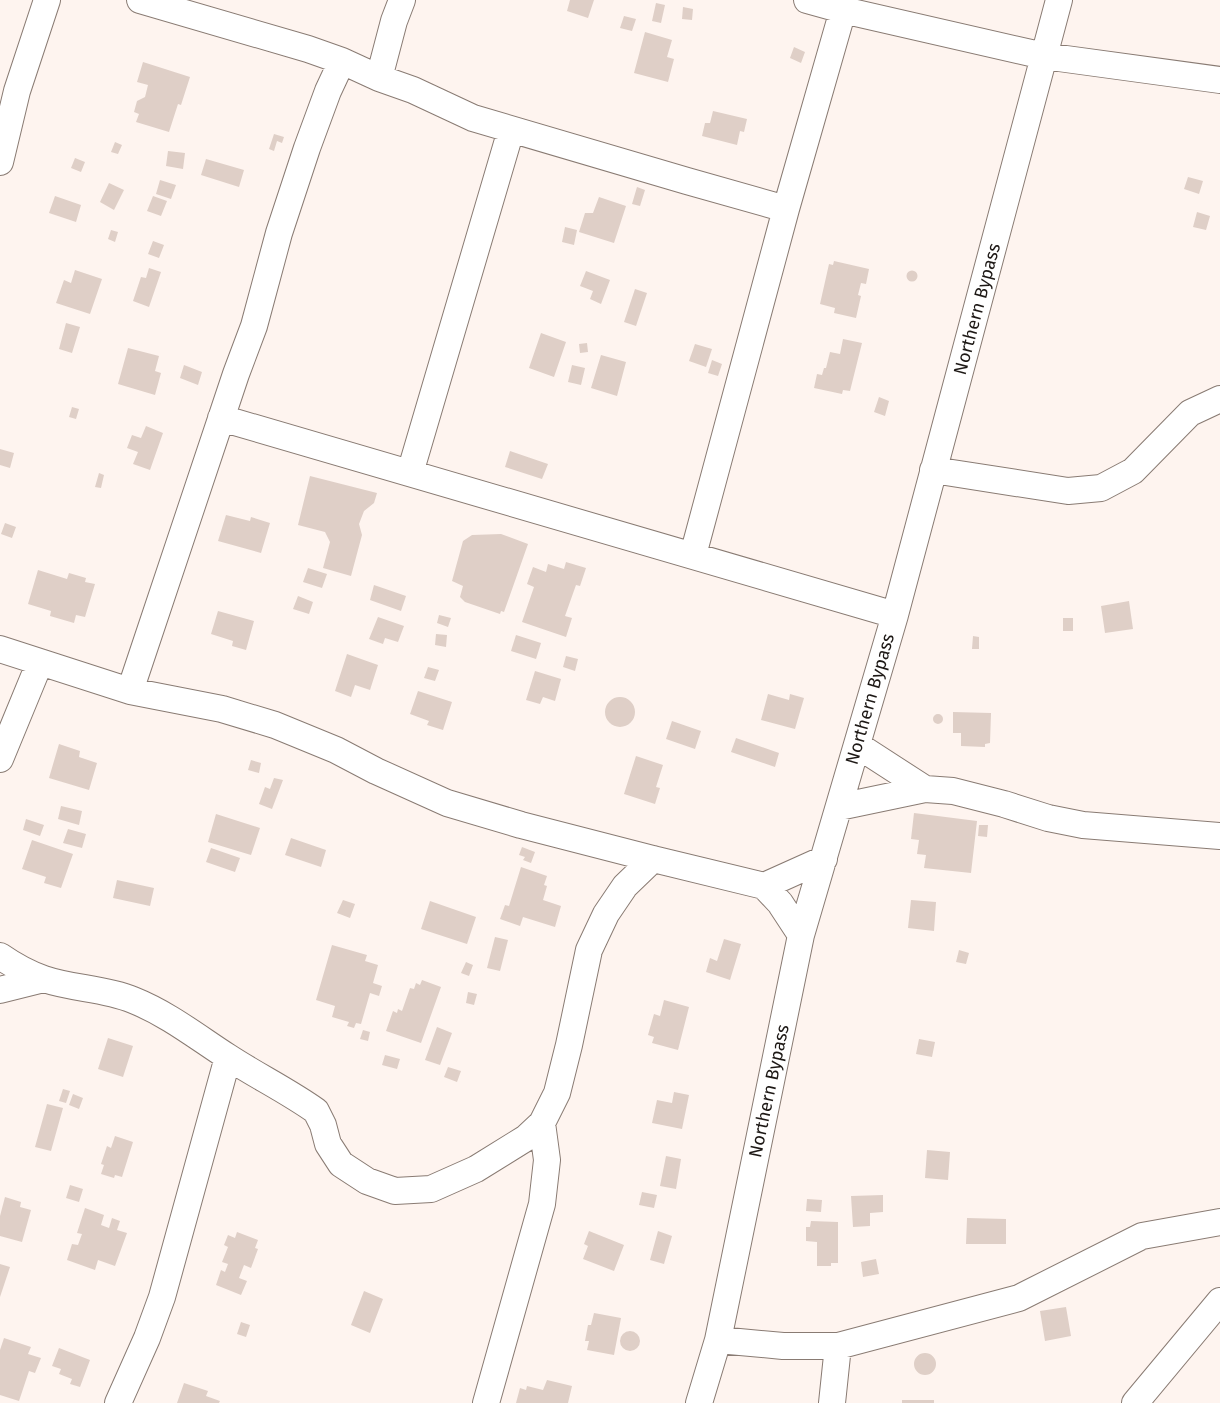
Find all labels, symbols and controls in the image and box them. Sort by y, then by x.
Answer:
street label: Northern Bypass [949,241,1005,377]
street label: Northern Bypass [841,631,899,767]
street label: Northern Bypass [744,1022,794,1160]

